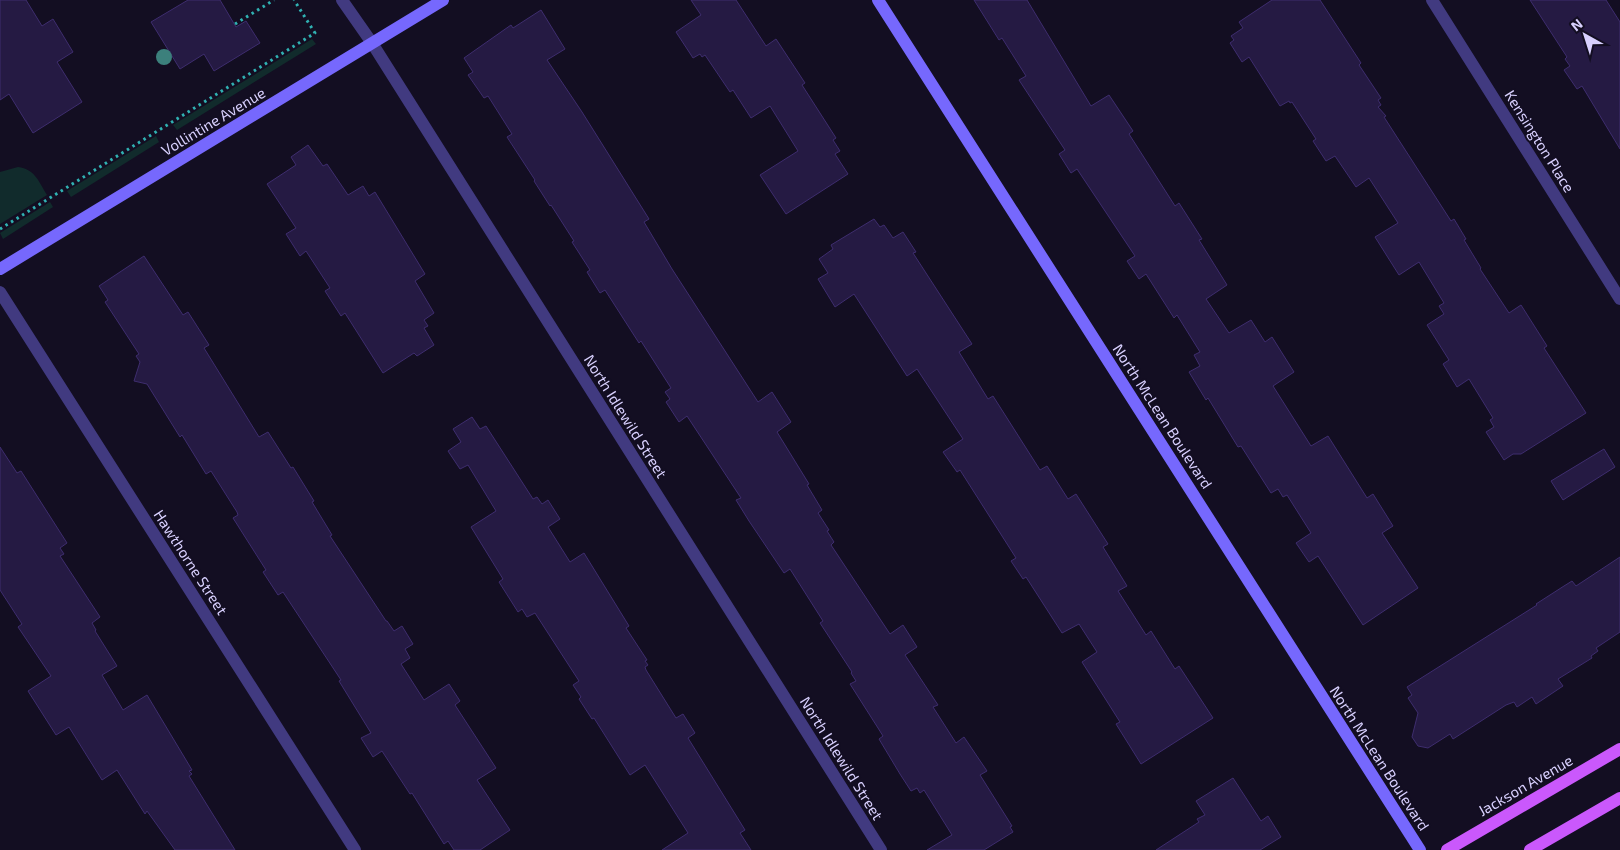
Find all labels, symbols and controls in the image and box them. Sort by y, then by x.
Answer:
north arrow [1560,10,1610,60]
text: N [1567,15,1586,34]
street label: Vollintine Avenue [158,83,268,159]
street label: Kensington Place [1501,87,1579,195]
street label: North McLean Boulevard [1109,340,1217,492]
street label: North Idlewild Street [581,351,671,481]
street label: Hawthorne Street [150,506,232,618]
street label: North McLean Boulevard [1326,682,1434,834]
street label: North Idlewild Street [797,693,887,823]
street label: Jackson Avenue [1474,751,1576,819]

